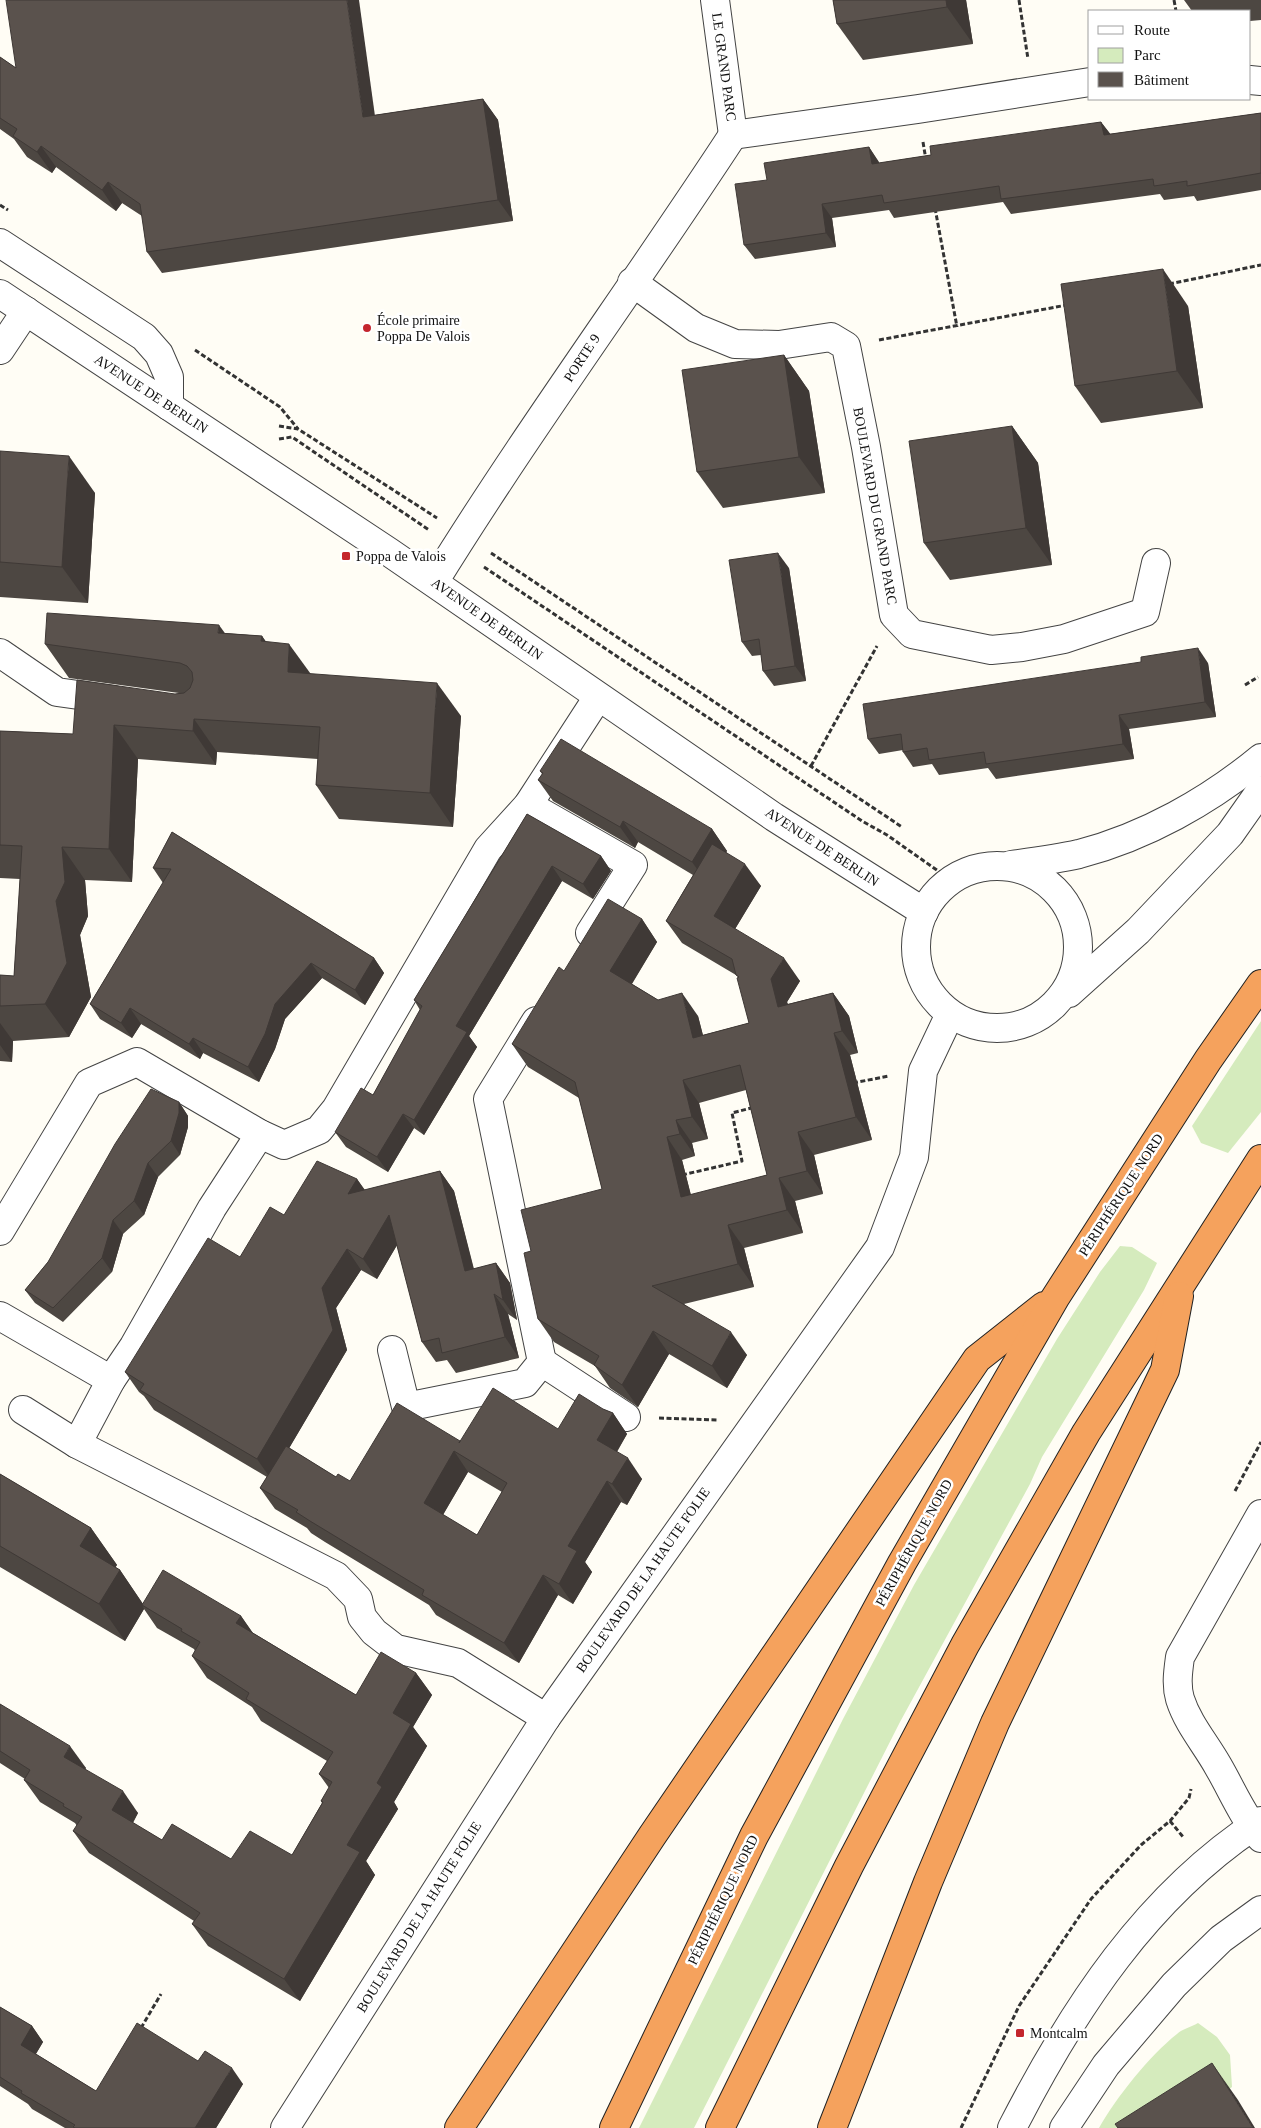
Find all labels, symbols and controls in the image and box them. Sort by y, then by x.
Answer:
legend [1088,10,1251,100]
street label: LE GRAND PARC [709,12,739,122]
text: Route [1134,22,1170,38]
text: Parc [1134,47,1161,63]
text: Bâtiment [1134,72,1190,88]
place label: École primaire Poppa De Valois [377,312,470,344]
marker: École primaire Poppa De Valois [361,322,373,334]
street label: PORTE 9 [561,331,603,385]
street label: AVENUE DE BERLIN [92,352,210,436]
street label: BOULEVARD DU GRAND PARC [850,406,900,606]
place label: Poppa de Valois [356,549,446,564]
marker: Poppa de Valois [340,550,352,562]
street label: AVENUE DE BERLIN [429,575,545,663]
street label: AVENUE DE BERLIN [763,805,881,889]
street label: PÉRIPHÉRIQUE NORD [1075,1131,1166,1259]
street label: PÉRIPHÉRIQUE NORD [872,1476,955,1609]
street label: BOULEVARD DE LA HAUTE FOLIE [573,1485,713,1675]
street label: BOULEVARD DE LA HAUTE FOLIE [354,1819,484,2015]
street label: PÉRIPHÉRIQUE NORD [684,1832,761,1967]
place label: Montcalm [1030,2026,1088,2041]
marker: Montcalm [1014,2027,1026,2039]

